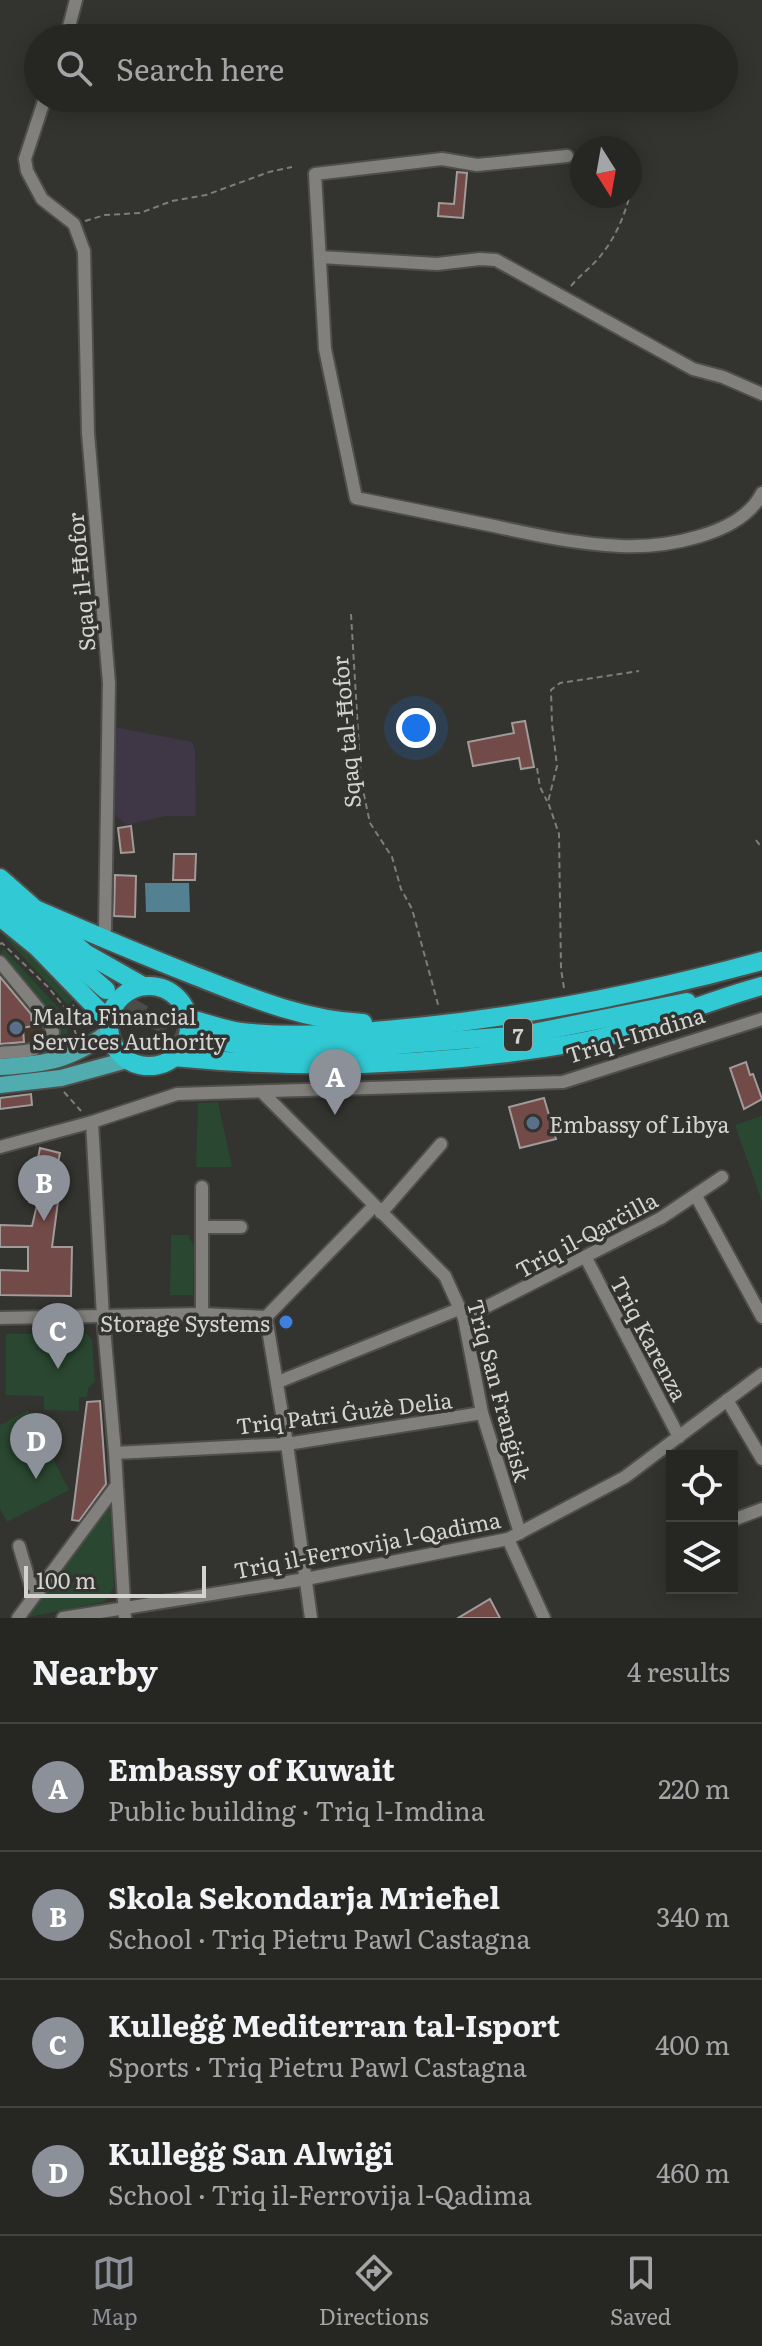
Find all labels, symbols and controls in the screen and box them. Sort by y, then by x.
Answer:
search box [24,24,738,112]
icon: search [52,46,96,90]
text: Search here [116,46,284,90]
north arrow [570,136,642,208]
street label: Sqaq il-Ħofor [57,511,103,653]
street label: Sqaq tal-Ħofor [322,654,368,809]
your location [396,708,436,748]
street label: Triq l-Imdina [562,997,709,1071]
place label: Malta Financial Services Authority [32,999,227,1057]
marker: Malta Financial Services Authority [7,1019,25,1037]
road number: 7 [504,1019,532,1051]
pin: A [309,1049,361,1115]
place label: Embassy of Libya [549,1107,729,1140]
marker: Embassy of Libya [524,1114,542,1132]
pin: B [18,1155,70,1221]
street label: Triq il-Qarċilla [509,1183,663,1285]
street label: Triq Karenza [603,1270,697,1407]
street label: Triq San Franġisk [460,1295,540,1485]
pin: C [32,1303,84,1369]
place label: Storage Systems [100,1306,270,1339]
marker: Storage Systems [277,1313,295,1331]
street label: Triq Patri Ġużè Delia [234,1382,454,1442]
pin: D [10,1413,62,1479]
map controls [666,1450,738,1594]
button: locate [666,1450,738,1522]
street label: Triq il-Ferrovija l-Qadima [231,1502,503,1586]
button: layers [666,1522,738,1594]
scale bar [24,1562,206,1598]
text: 100 m [36,1563,96,1596]
text: Nearby [32,1645,158,1695]
text: 4 results [627,1651,730,1690]
text: Embassy of Kuwait [108,1746,395,1790]
text: A [48,1768,68,1807]
text: 220 m [658,1768,730,1807]
text: Public building · Triq l-Imdina [108,1790,485,1829]
text: Skola Sekondarja Mrieħel [108,1874,500,1918]
text: B [49,1896,67,1935]
text: 340 m [656,1896,730,1935]
text: School · Triq Pietru Pawl Castagna [108,1918,531,1957]
text: Kulleġġ Mediterran tal-Isport [108,2002,560,2046]
text: C [49,2024,67,2063]
text: 400 m [655,2024,730,2063]
text: Sports · Triq Pietru Pawl Castagna [108,2046,527,2085]
text: Kulleġġ San Alwiġi [108,2130,394,2174]
text: D [48,2152,68,2191]
text: 460 m [656,2152,730,2191]
text: School · Triq il-Ferrovija l-Qadima [108,2174,532,2213]
tab: Map [91,2251,138,2332]
tab: Directions [319,2251,429,2332]
tab: Saved [610,2251,671,2332]

